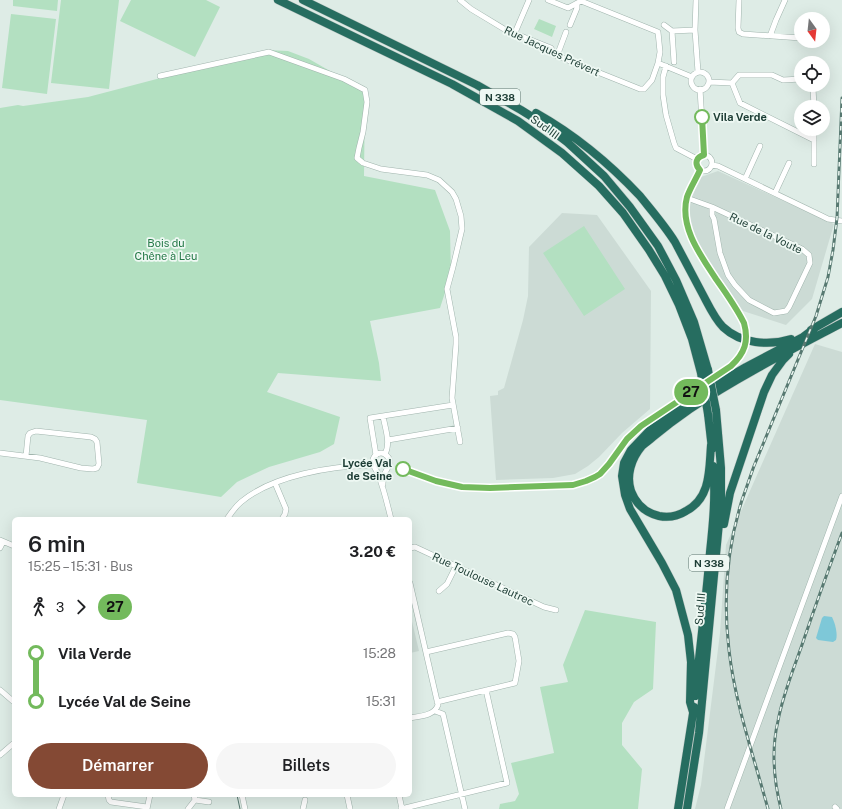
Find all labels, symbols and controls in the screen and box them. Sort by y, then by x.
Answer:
north arrow [794,12,830,48]
map controls [794,12,830,136]
street label: Rue Jacques Prévert [503,24,601,78]
button: locate [794,56,830,92]
road number: N 338 [480,89,520,105]
button: layers [794,100,830,136]
marker: Vila Verde [694,109,710,125]
place label: Vila Verde [713,111,767,123]
street label: Sud III [528,113,562,141]
street label: Rue de la Voute [728,210,804,256]
park label: Bois du Chêne à Leu [135,237,197,262]
line badge: 27 [673,379,709,405]
text: 27 [682,384,700,400]
place label: Lycée Val de Seine [342,457,392,482]
marker: Lycée Val de Seine [395,461,411,477]
text: 6 min [28,531,85,557]
text: 3.20 € [349,543,396,560]
street label: Rue Toulouse Lautrec [430,550,536,608]
road number: N 338 [689,555,729,571]
text: 15:25 – 15:31 · Bus [28,559,133,574]
street label: Sud III [693,592,707,626]
icon: walk [28,596,50,618]
icon: forward [70,596,92,618]
text: 27 [106,599,124,615]
text: 3 [56,600,64,615]
text: Vila Verde [58,645,131,662]
text: 15:28 [363,646,396,661]
text: Lycée Val de Seine [58,693,191,710]
text: 15:31 [366,694,396,709]
button: Démarrer [28,743,208,789]
button: Billets [216,743,396,789]

